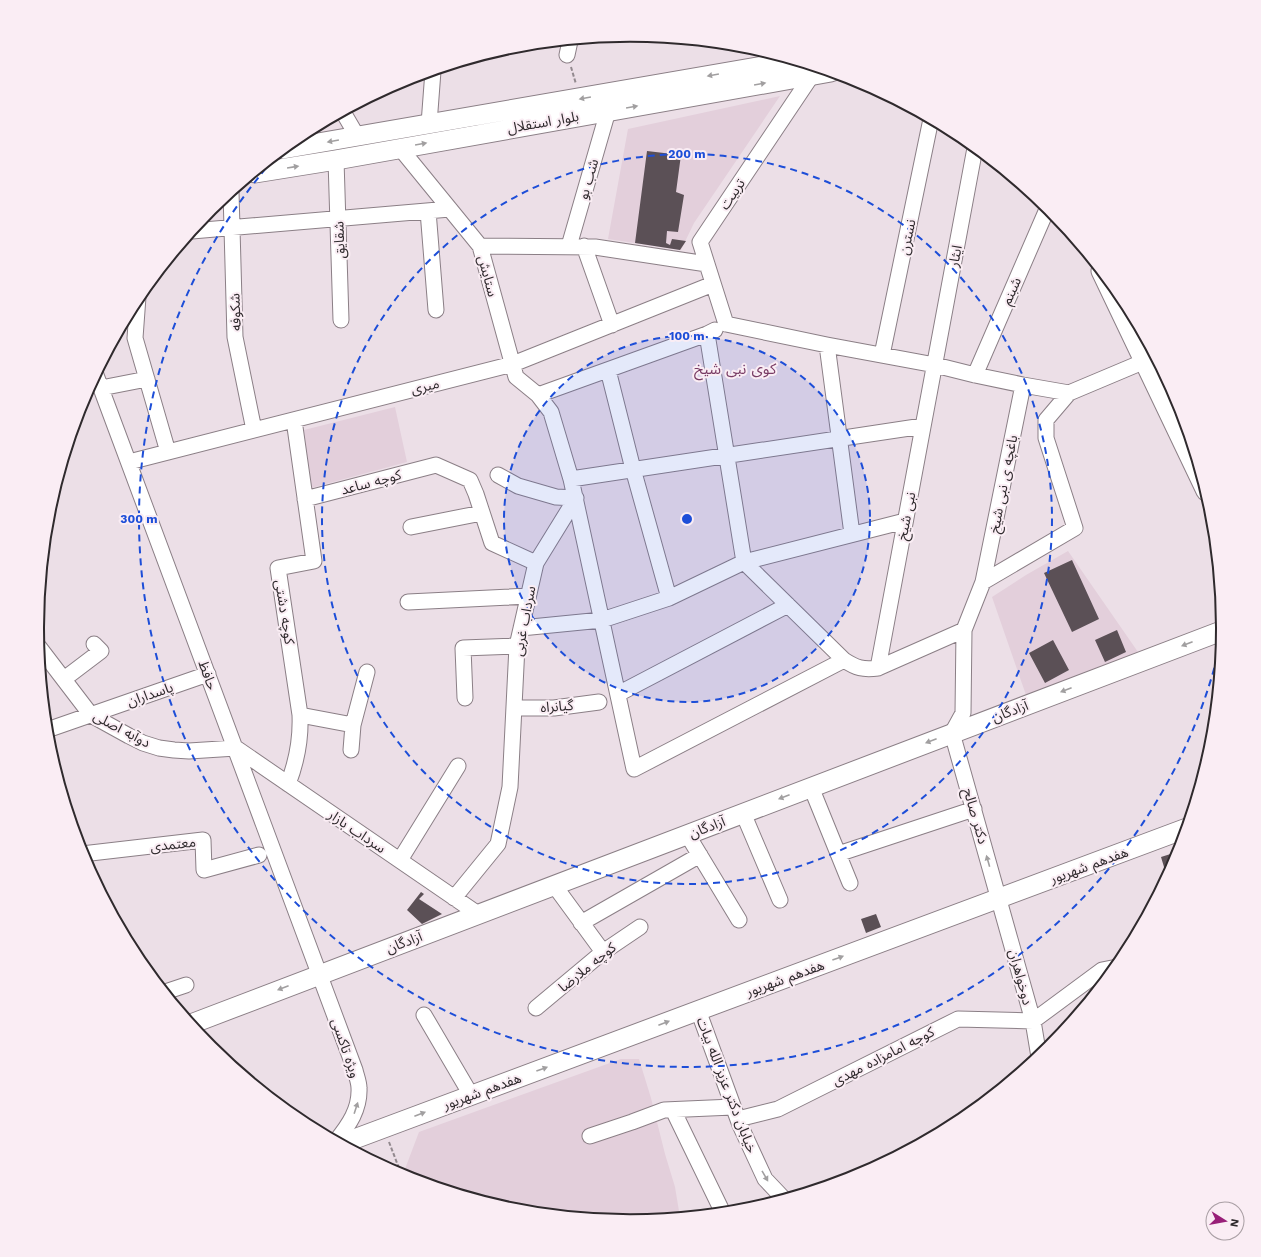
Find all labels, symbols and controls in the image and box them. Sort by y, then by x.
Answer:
one-way arrow [707,72,719,78]
one-way arrow [754,81,766,87]
one-way arrow [579,95,591,101]
one-way arrow [626,103,638,109]
street label: بلوار استقلال [506,108,580,137]
one-way arrow [327,138,339,144]
one-way arrow [415,141,427,147]
text: 200 m [668,147,706,161]
street label: شب بو [575,157,602,201]
one-way arrow [287,164,299,170]
street label: تربیت [716,176,749,213]
street label: نسترن [895,217,920,256]
street label: شقایق [330,221,350,259]
street label: ایثار [945,244,966,269]
street label: ستایش [474,254,501,299]
street label: شبنم [998,275,1027,308]
street label: شکوفه [226,293,245,331]
text: 100 m [669,329,705,343]
district label: کوی نبی شیخ [694,360,777,381]
street label: میری [409,375,441,398]
street label: باغچه ی نبی شیخ [986,433,1023,535]
street label: کوچه ساعد [339,466,404,500]
street label: نبی شیخ [893,490,922,542]
text: 300 m [120,512,158,526]
centre of rings [680,512,694,526]
street label: کوچه دشتی [270,578,298,646]
street label: سرداب غربی [509,585,540,658]
one-way arrow [1181,641,1193,647]
street label: حافظ [195,658,221,692]
street label: پاسداران [125,679,176,711]
one-way arrow [1060,687,1072,693]
street label: آزادگان [990,696,1032,726]
street label: گیانراه [540,697,574,716]
street label: دوآبه اصلی [90,707,153,752]
one-way arrow [925,739,937,745]
street label: دکتر صالح [958,786,992,847]
one-way arrow [777,795,789,801]
street label: سرداب بازار [324,805,389,857]
street label: آزادگان [687,812,729,842]
street label: معتمدی [149,834,197,855]
street label: هفدهم شهریور [1047,843,1131,890]
one-way arrow [985,854,991,866]
street label: آزادگان [384,927,426,957]
street label: کوچه ملارضا [555,939,620,997]
street label: دوخواهران [1005,947,1036,1007]
one-way arrow [832,955,844,961]
street label: هفدهم شهریور [743,956,827,1003]
one-way arrow [277,986,289,992]
street label: خیابان دکتر عزیز الله بیات [693,1015,760,1156]
street label: ویژه تاکسی [327,1016,364,1080]
one-way arrow [658,1020,670,1026]
street label: کوچه امامزاده مهدی [829,1023,938,1090]
one-way arrow [536,1065,548,1071]
street label: هفدهم شهریور [440,1069,524,1116]
one-way arrow [353,1101,359,1113]
one-way arrow [415,1111,427,1117]
one-way arrow [761,1170,768,1182]
north arrow [1205,1201,1245,1241]
text: N [1227,1218,1241,1228]

